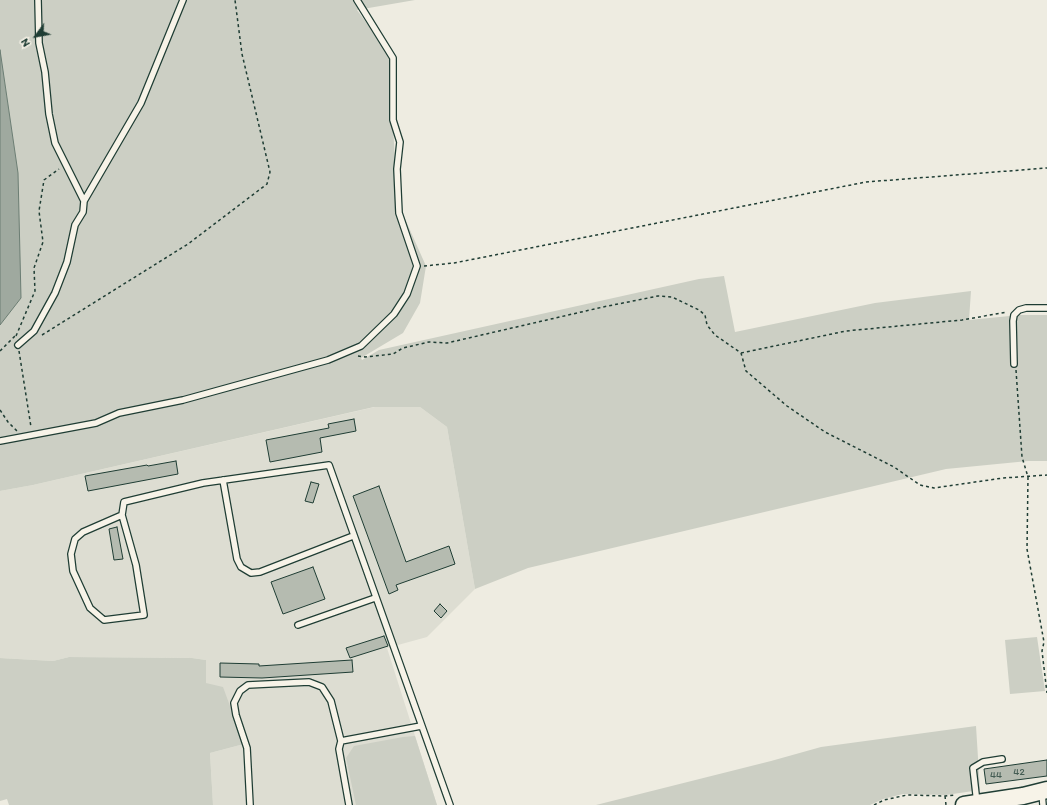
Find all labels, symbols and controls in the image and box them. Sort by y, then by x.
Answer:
north arrow [16,16,56,56]
text: N [18,36,33,49]
house number: 42 [1013,766,1025,778]
house number: 44 [990,769,1002,781]

